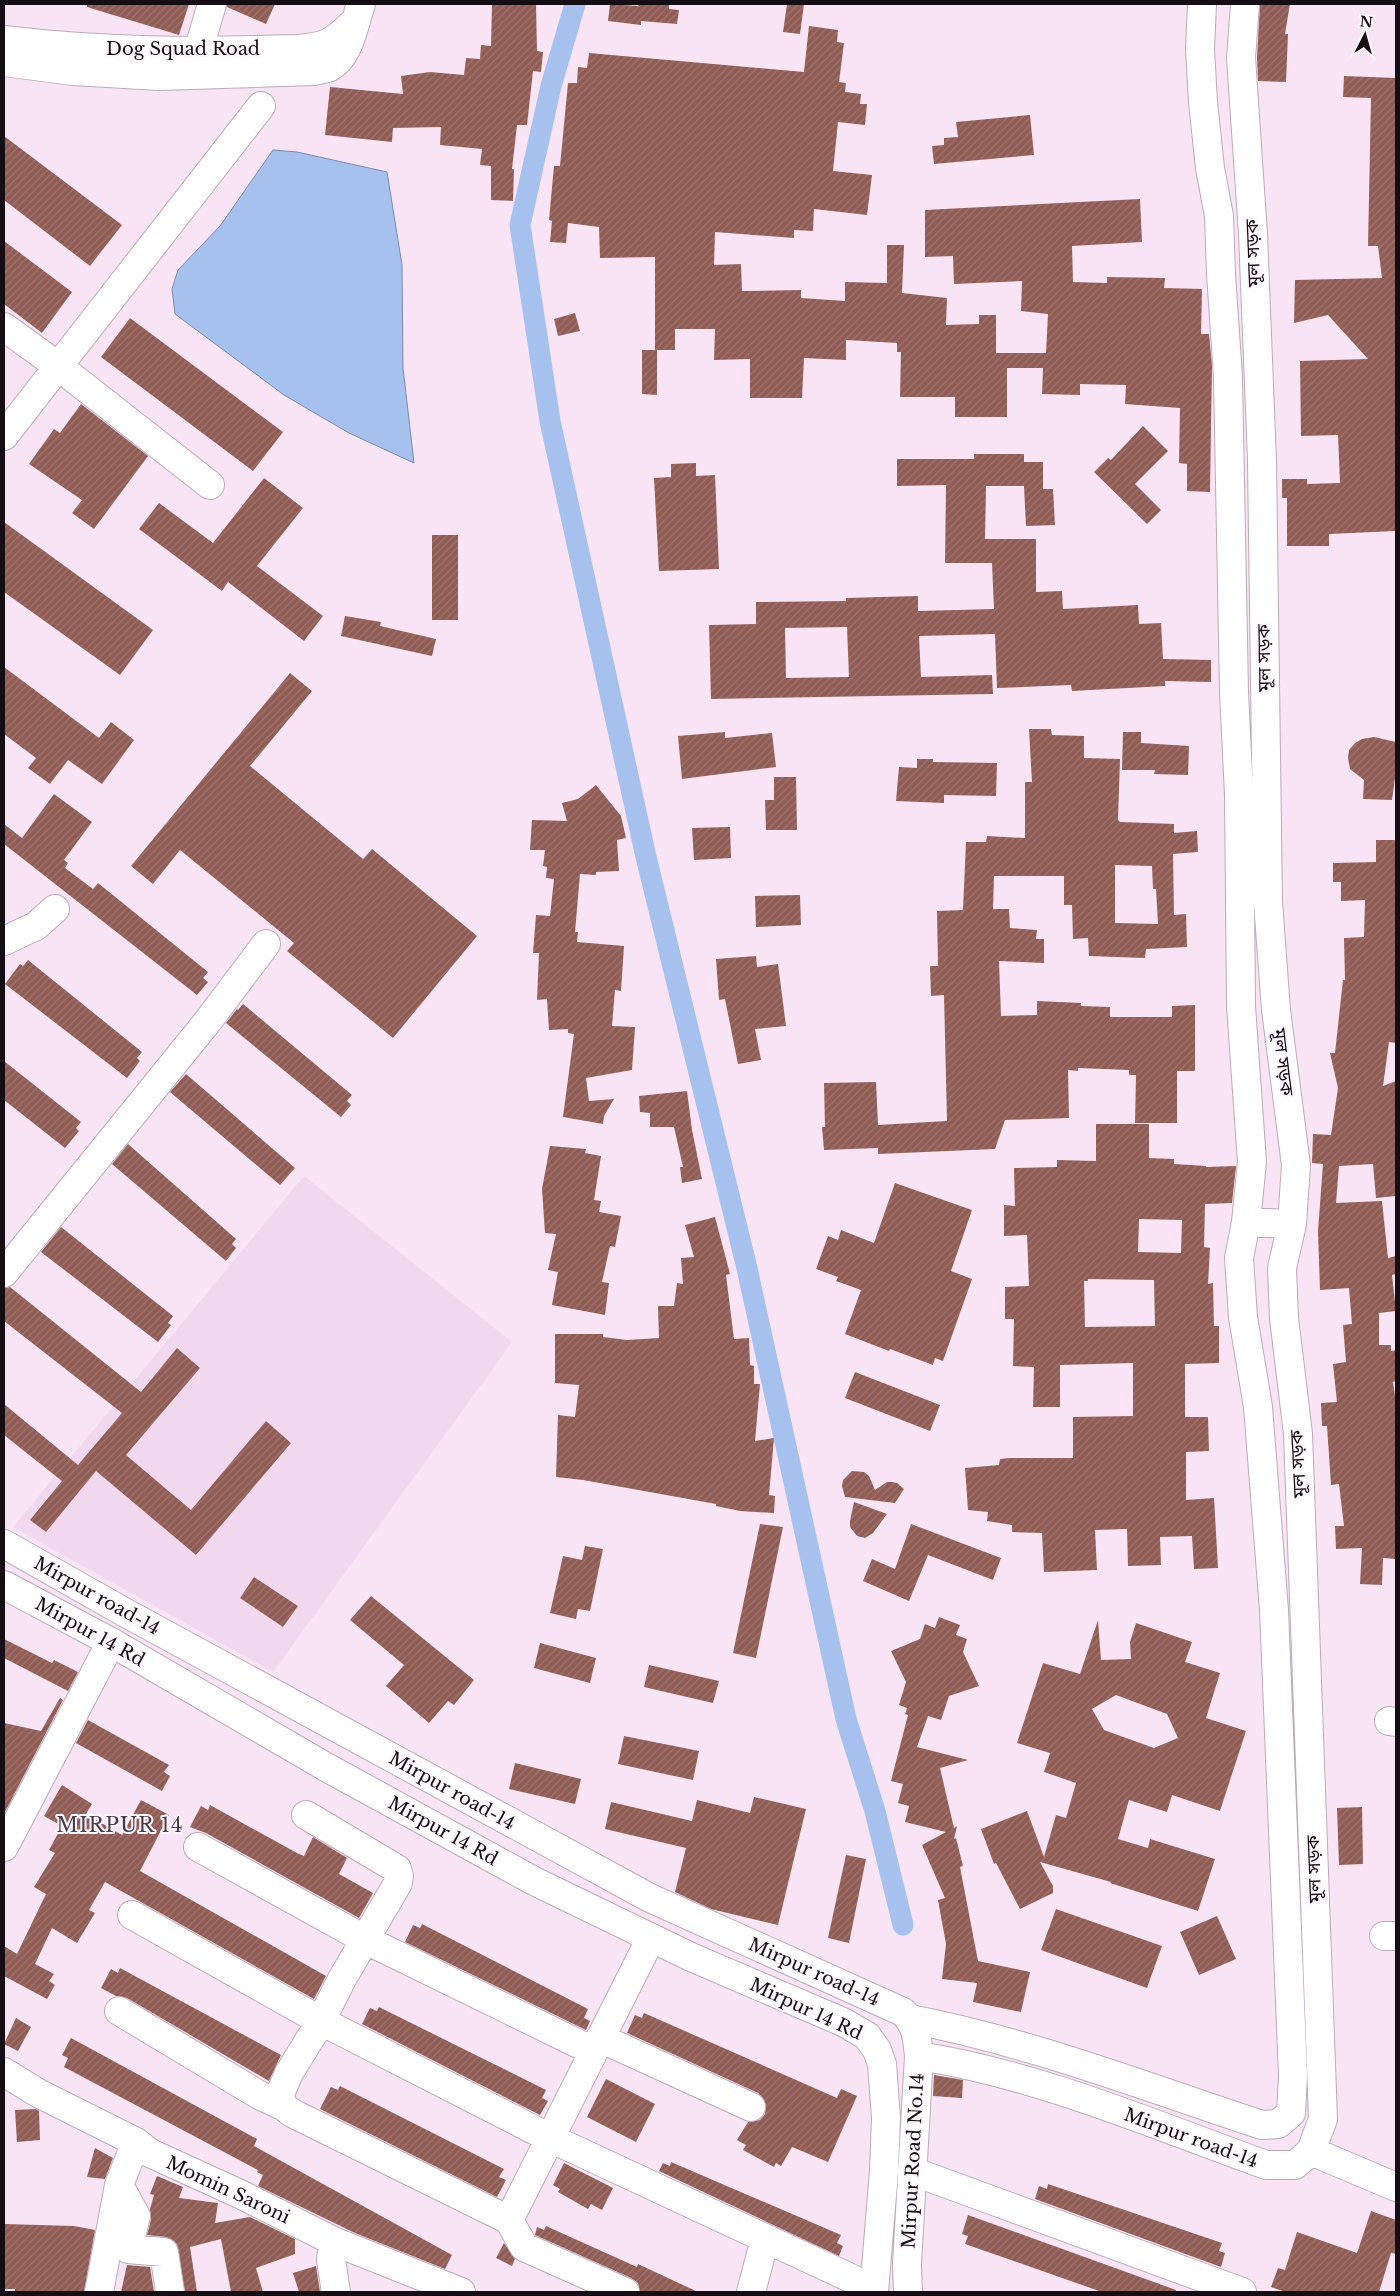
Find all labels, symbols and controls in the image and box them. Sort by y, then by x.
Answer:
north arrow [1340,10,1390,60]
text: N [1359,12,1374,32]
street label: Dog Squad Road [106,38,260,60]
street label: মূল সড়ক [1241,218,1265,288]
street label: মূল সড়ক [1252,623,1276,693]
street label: মূল সড়ক [1268,1026,1298,1098]
street label: মূল সড়ক [1285,1429,1311,1499]
street label: Mirpur road-14 [30,1552,164,1640]
street label: Mirpur 14 Rd [31,1593,149,1671]
street label: Mirpur road-14 [385,1747,519,1835]
street label: Mirpur 14 Rd [384,1792,502,1870]
district label: MIRPUR 14 [56,1813,184,1837]
street label: মূল সড়ক [1302,1834,1326,1904]
street label: Mirpur road-14 [745,1933,883,2011]
street label: Mirpur 14 Rd [746,1973,866,2045]
street label: Mirpur Road No.14 [897,2073,929,2249]
street label: Mirpur road-14 [1121,2104,1261,2172]
street label: Momin Saroni [163,2152,293,2228]

